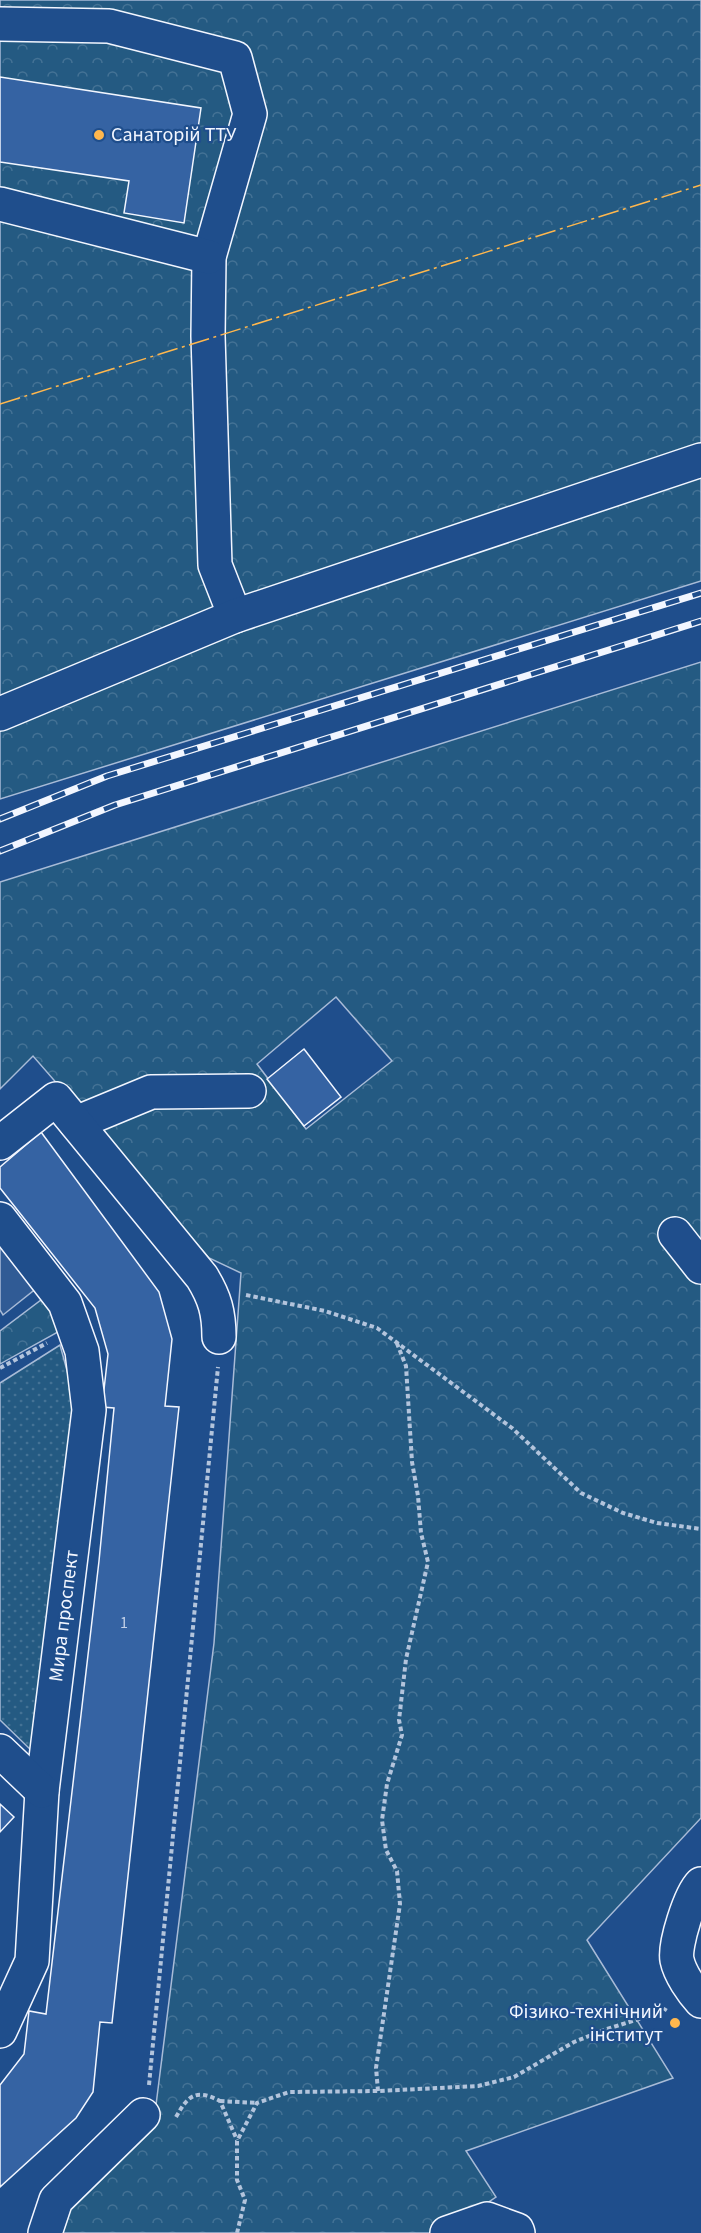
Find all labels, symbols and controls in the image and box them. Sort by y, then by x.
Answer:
place label: Санаторій ТТУ [111,121,237,149]
marker: Санаторій ТТУ [92,128,106,142]
street label: Мира проспект [42,1548,86,1684]
house number: 1 [120,1612,128,1634]
place label: Фізико-технічний інститут [509,1998,663,2049]
marker: Фізико-технічний інститут [668,2016,682,2030]

